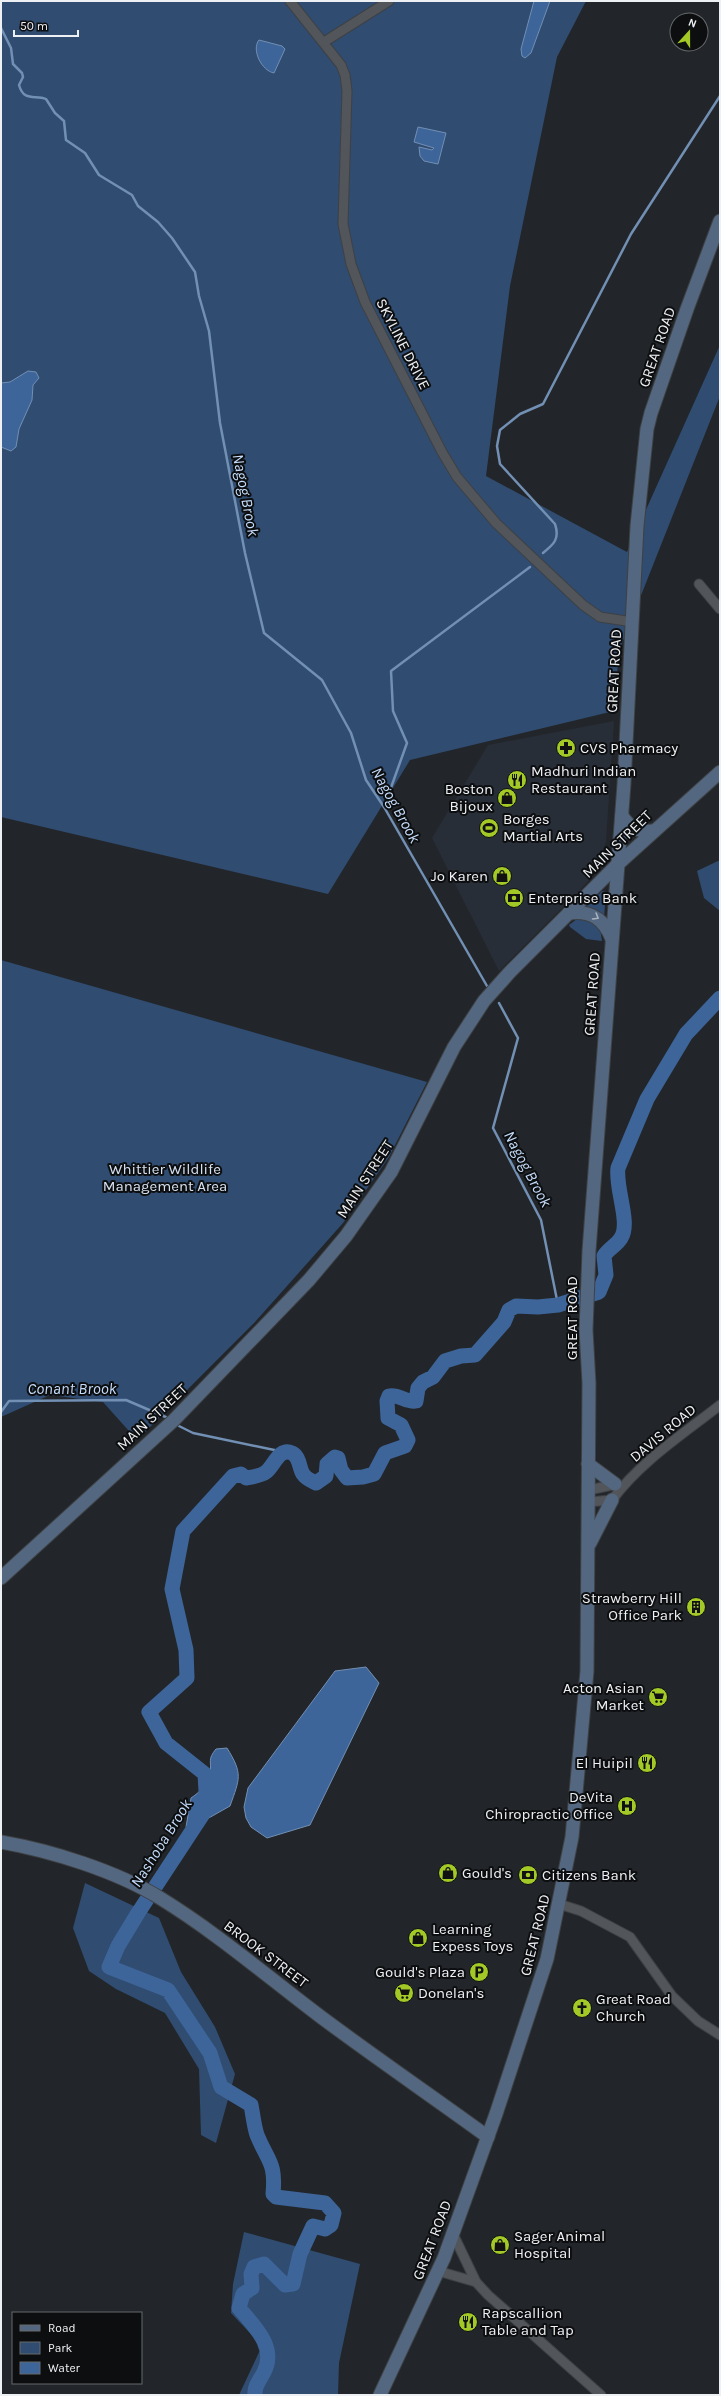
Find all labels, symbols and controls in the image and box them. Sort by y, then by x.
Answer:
scale bar [14,12,78,38]
north arrow [669,12,709,52]
text: N [686,16,698,31]
text: 50 m [20,19,48,33]
street label: SKYLINE DRIVE [372,295,434,393]
street label: GREAT ROAD [635,304,679,390]
water label: Nagog Brook [229,452,263,539]
street label: GREAT ROAD [603,629,625,713]
pharmacy icon: CVS Pharmacy [555,737,577,759]
place label: CVS Pharmacy [580,739,678,757]
place label: Madhuri Indian Restaurant [531,762,636,797]
water label: Nagog Brook [367,764,425,847]
restaurant icon: Madhuri Indian Restaurant [506,769,528,791]
place label: Boston Bijoux [445,780,493,815]
shop icon: Boston Bijoux [496,787,518,809]
street label: MAIN STREET [579,806,656,882]
place label: Borges Martial Arts [503,810,583,845]
sports icon: Borges Martial Arts [478,817,500,839]
shop icon: Jo Karen [491,865,513,887]
place label: Jo Karen [431,867,488,885]
bank icon: Enterprise Bank [503,887,525,909]
place label: Enterprise Bank [528,889,637,907]
one-way arrow [592,913,599,920]
street label: GREAT ROAD [580,952,604,1036]
water label: Nagog Brook [500,1128,556,1211]
street label: MAIN STREET [333,1136,397,1221]
park label: Whittier Wildlife Management Area [103,1160,227,1195]
street label: GREAT ROAD [563,1276,581,1360]
water label: Conant Brook [27,1379,117,1398]
street label: MAIN STREET [113,1380,191,1454]
street label: DAVIS ROAD [626,1400,700,1466]
place label: Strawberry Hill Office Park [582,1589,682,1624]
building icon: Strawberry Hill Office Park [685,1596,707,1618]
place label: Acton Asian Market [563,1679,644,1714]
supermarket icon: Acton Asian Market [647,1686,669,1708]
restaurant icon: El Huipil [636,1752,658,1774]
place label: El Huipil [576,1754,633,1772]
place label: DeVita Chiropractic Office [485,1788,613,1823]
water label: Nashoba Brook [126,1795,196,1891]
hospital icon: DeVita Chiropractic Office [616,1795,638,1817]
shop icon: Gould's [437,1862,459,1884]
place label: Gould's [462,1864,512,1882]
bank icon: Citizens Bank [517,1864,539,1886]
place label: Citizens Bank [542,1866,636,1884]
street label: GREAT ROAD [516,1892,554,1978]
street label: BROOK STREET [220,1917,312,1992]
place label: Learning Expess Toys [432,1920,513,1955]
shop icon: Learning Expess Toys [407,1927,429,1949]
parking icon: Gould's Plaza [468,1961,490,1983]
place label: Gould's Plaza [375,1963,465,1981]
supermarket icon: Donelan's [393,1982,415,2004]
place label: Donelan's [418,1984,484,2002]
place label: Great Road Church [596,1990,671,2025]
church icon: Great Road Church [571,1997,593,2019]
street label: GREAT ROAD [409,2198,455,2282]
place label: Sager Animal Hospital [514,2227,605,2262]
shop icon: Sager Animal Hospital [489,2234,511,2256]
place label: Rapscallion Table and Tap [482,2304,574,2339]
restaurant icon: Rapscallion Table and Tap [457,2311,479,2333]
legend [12,2312,142,2384]
text: Road [48,2321,76,2335]
text: Park [48,2341,73,2355]
text: Water [48,2361,81,2375]

